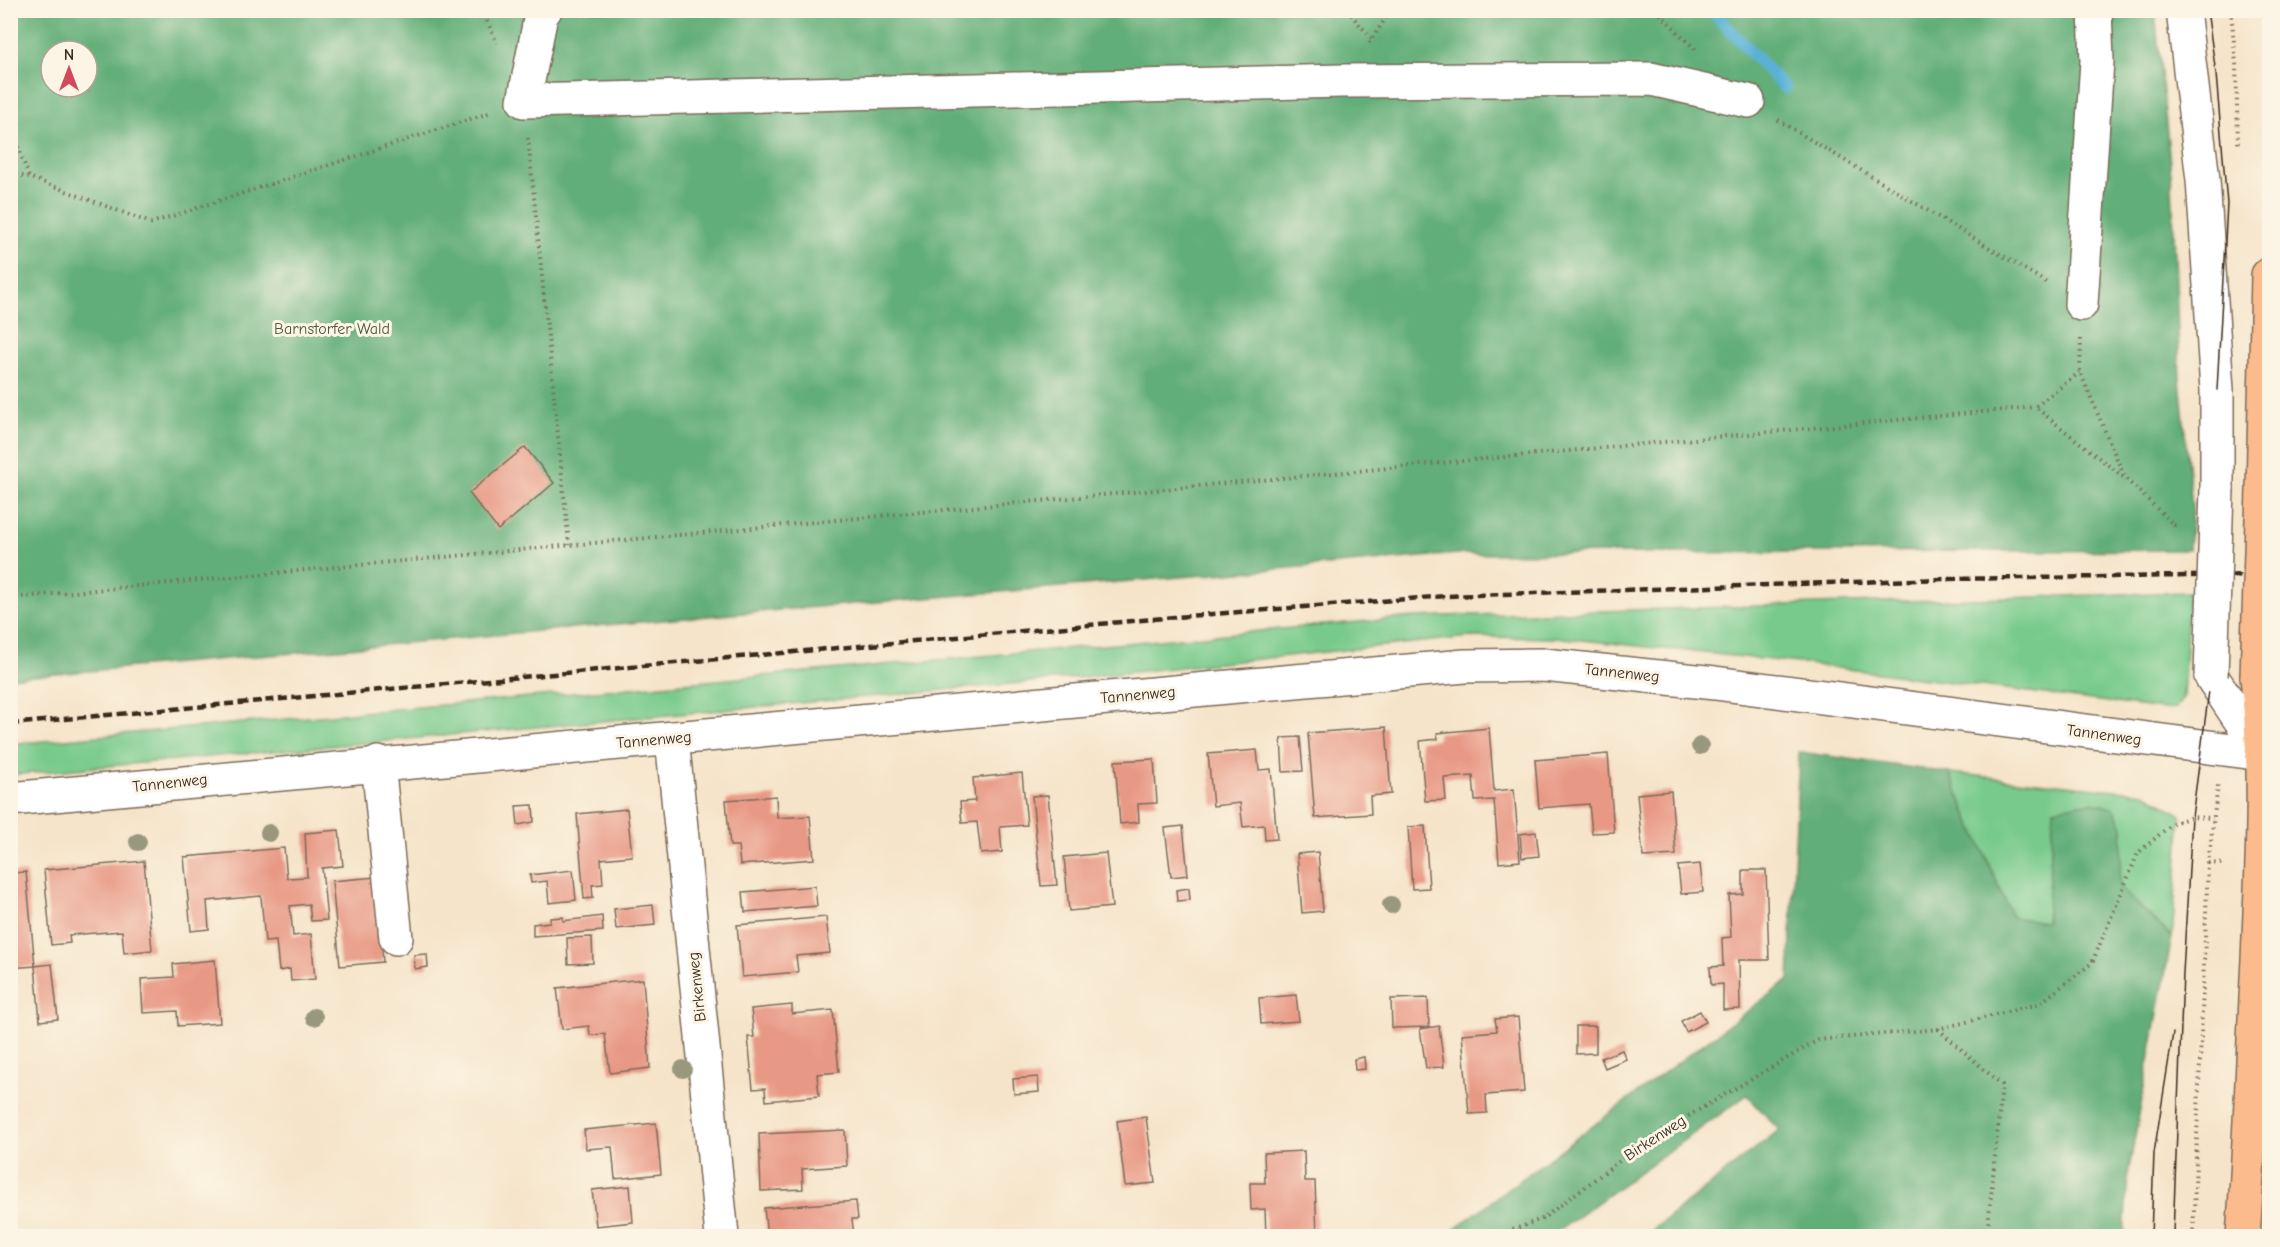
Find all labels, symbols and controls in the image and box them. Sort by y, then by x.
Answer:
north arrow [39,39,99,99]
text: N [64,46,74,64]
park label: Barnstorfer Wald [274,320,390,338]
street label: Tannenweg [1584,660,1660,686]
street label: Tannenweg [1100,683,1176,707]
street label: Tannenweg [2065,721,2143,749]
street label: Tannenweg [616,728,692,752]
street label: Tannenweg [132,770,208,796]
street label: Birkenweg [684,951,710,1023]
street label: Birkenweg [1621,1111,1689,1165]

